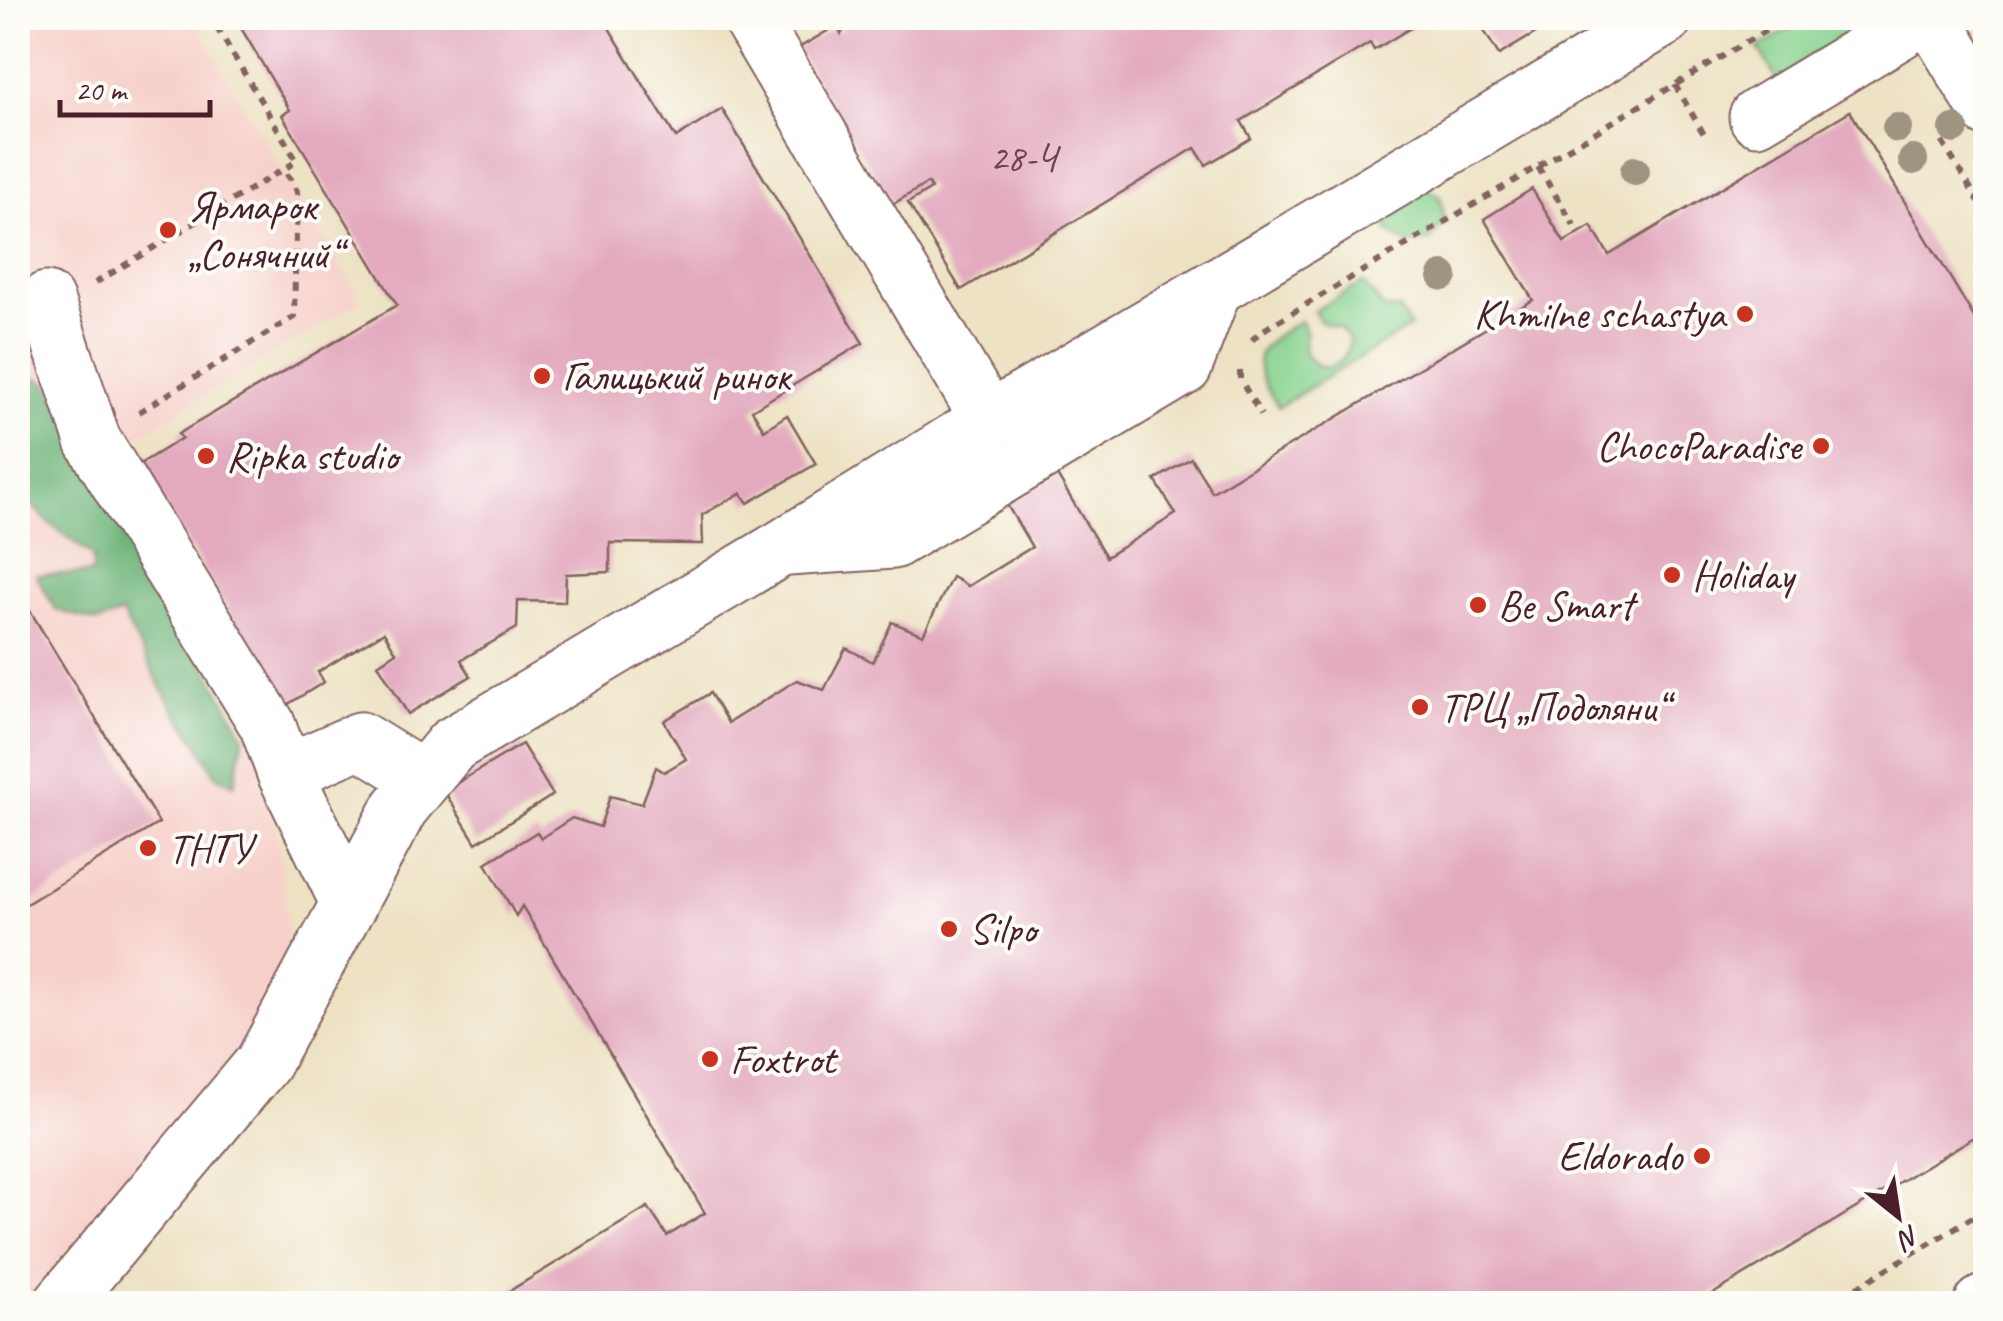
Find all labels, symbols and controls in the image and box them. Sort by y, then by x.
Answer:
scale bar [60,55,210,117]
text: 20 m [75,71,128,109]
house number: 28-Ч [990,134,1061,181]
place label: Ярмарок „Сонячний“ [188,180,349,281]
marker: Ярмарок „Сонячний“ [157,219,179,241]
place label: Khmilne schastya [1474,288,1728,341]
marker: Khmilne schastya [1734,303,1756,325]
place label: Галицький ринок [562,350,793,403]
marker: Галицький ринок [531,365,553,387]
place label: ChocoParadise [1597,420,1803,473]
place label: Ripka studio [226,430,402,483]
marker: ChocoParadise [1810,435,1832,457]
marker: Ripka studio [195,445,217,467]
place label: Holiday [1692,549,1797,602]
marker: Holiday [1661,564,1683,586]
place label: Be Smart [1498,579,1639,632]
marker: Be Smart [1467,594,1489,616]
place label: ТРЦ „Подоляни“ [1440,681,1676,734]
marker: ТРЦ „Подоляни“ [1409,696,1431,718]
place label: ТНТУ [168,822,258,875]
marker: ТНТУ [137,837,159,859]
place label: Silpo [969,903,1040,956]
marker: Silpo [938,918,960,940]
place label: Foxtrot [730,1033,839,1086]
marker: Foxtrot [699,1048,721,1070]
place label: Eldorado [1558,1130,1684,1183]
marker: Eldorado [1691,1145,1713,1167]
north arrow [1848,1166,1948,1266]
text: N [1890,1218,1927,1259]

